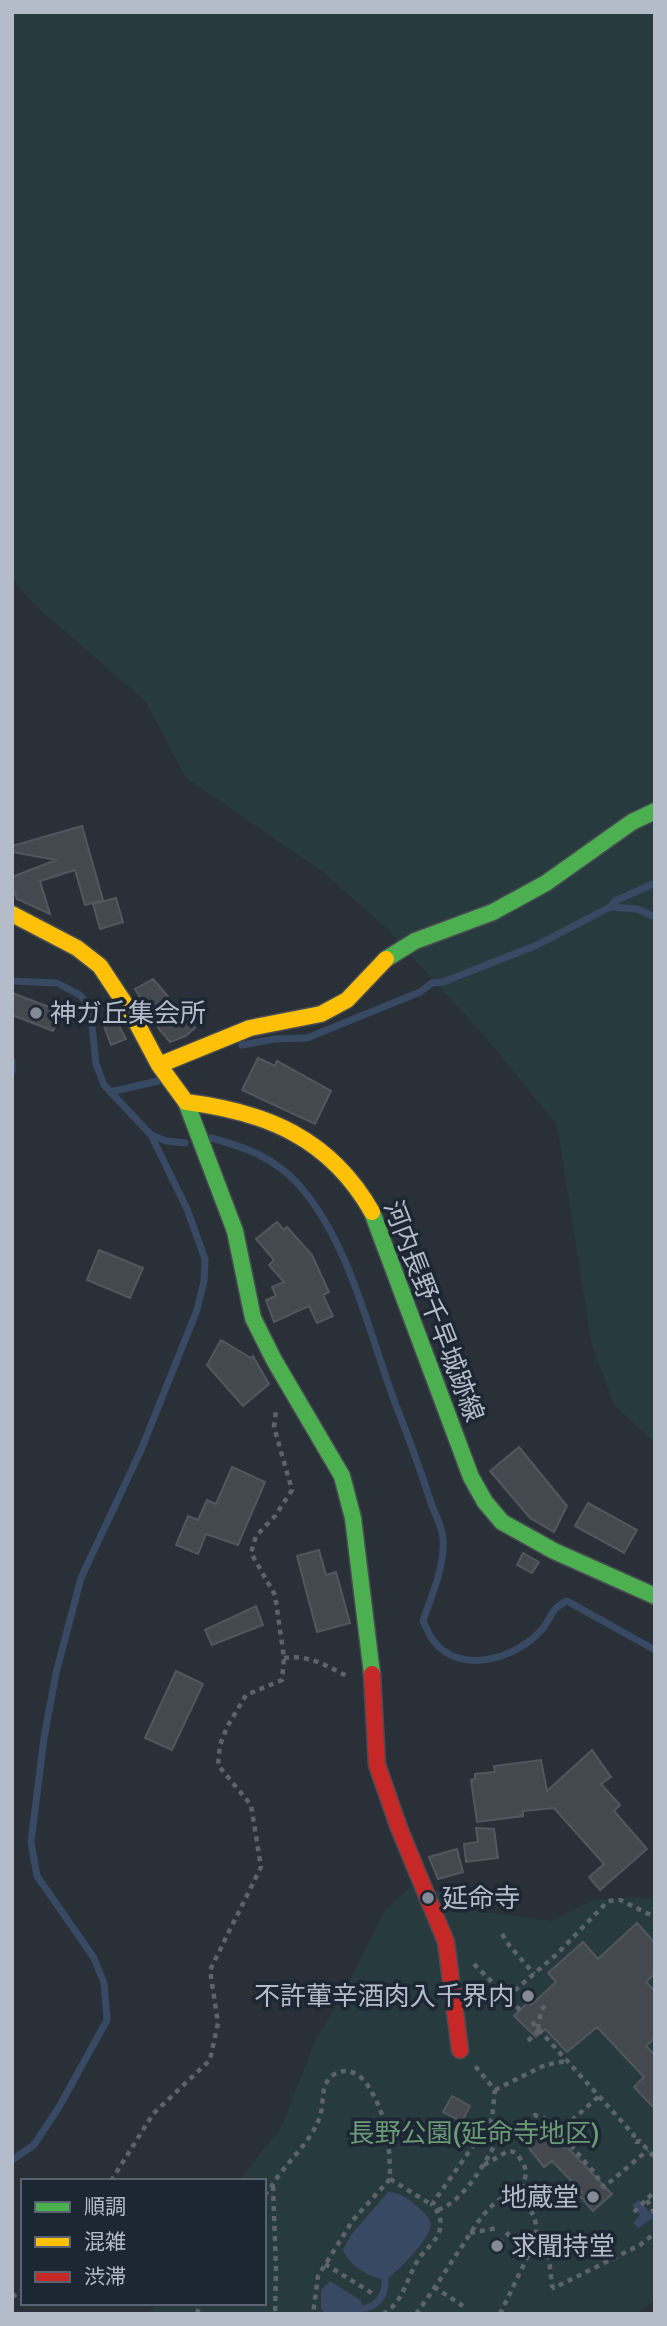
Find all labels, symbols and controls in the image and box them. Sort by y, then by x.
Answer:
place label: 神ガ丘集会所 [50,998,206,1030]
marker: 神ガ丘集会所 [28,1005,44,1021]
street label: 河内長野千早城跡線 [376,1196,490,1426]
place label: 延命寺 [442,1883,520,1915]
marker: 延命寺 [420,1890,436,1906]
place label: 不許葷辛酒肉入千界内 [254,1981,514,2013]
marker: 不許葷辛酒肉入千界内 [520,1988,536,2004]
park label: 長野公園(延命寺地区) [348,2118,600,2150]
legend [21,2179,266,2305]
place label: 地蔵堂 [501,2182,579,2214]
marker: 地蔵堂 [585,2189,601,2205]
text: 順調 [84,2194,126,2220]
text: 混雑 [84,2229,126,2255]
place label: 求聞持堂 [511,2231,615,2263]
marker: 求聞持堂 [489,2238,505,2254]
text: 渋滞 [84,2264,126,2290]

